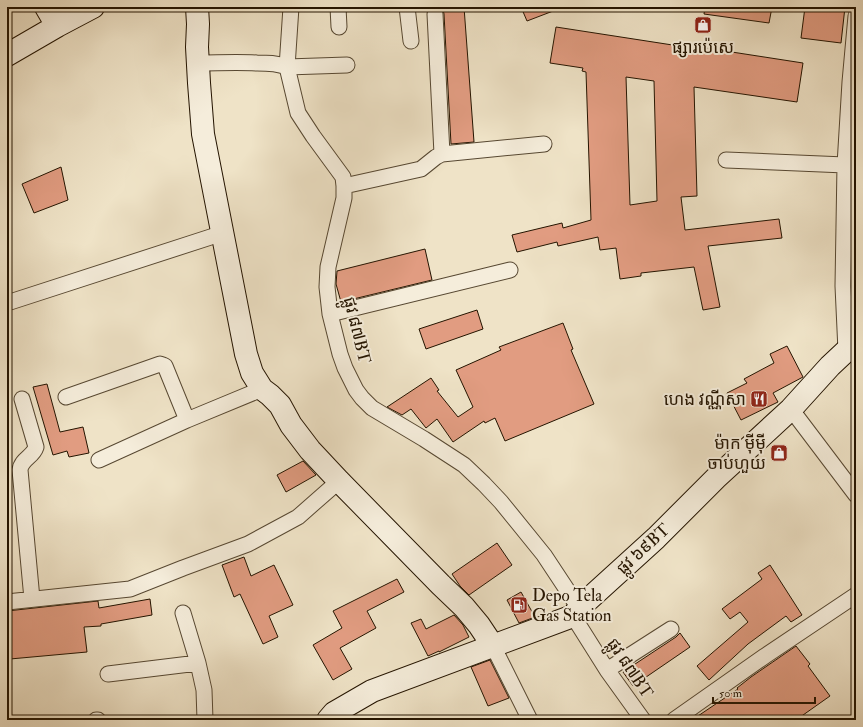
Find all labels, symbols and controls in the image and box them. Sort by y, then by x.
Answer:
shop icon: ផ្សារប៉េសេ [693,15,713,35]
place label: ផ្សារប៉េសេ [672,37,734,58]
street label: ផ្លូវ ៨៧BT [335,295,375,367]
place label: ហេង វណ្ណីសា [664,389,746,410]
restaurant icon: ហេង វណ្ណីសា [749,389,769,409]
place label: ម៉ាក ម៉ីម៉ី ចាប់ហួយ [708,433,766,474]
shop icon: ម៉ាក ម៉ីម៉ី ចាប់ហួយ [769,443,789,463]
street label: ផ្លូវ ៦៩BT [612,519,677,582]
place label: Depo Tela Gas Station [532,585,612,626]
fuel station icon: Depo Tela Gas Station [509,595,529,615]
street label: ផ្លូវ ៨៧BT [599,634,658,705]
scale bar [713,679,815,705]
text: 50 m [719,686,743,701]

